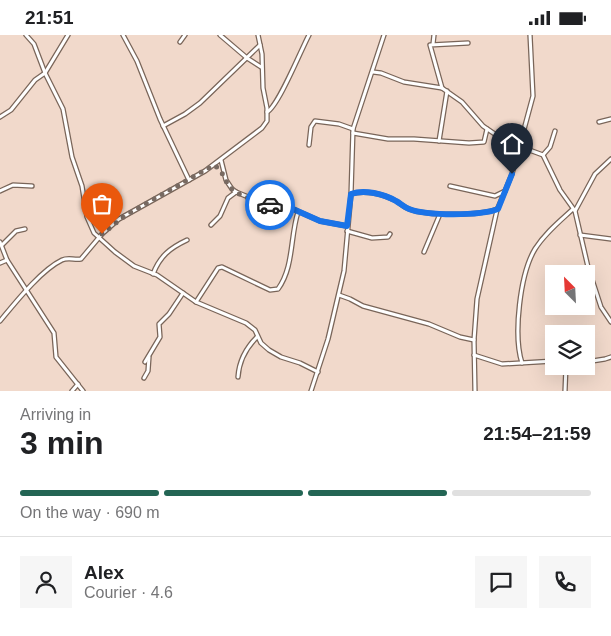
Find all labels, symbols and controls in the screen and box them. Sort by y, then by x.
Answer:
text: 21:51 [25,7,74,28]
pin [491,123,533,174]
icon: home [498,130,526,158]
courier [245,180,295,230]
pin [81,183,123,234]
icon: bag [88,190,116,218]
icon: car [256,191,284,219]
north arrow [545,265,595,315]
map controls [545,265,595,375]
button: layers [545,325,595,375]
text: Arriving in [20,406,91,423]
text: 21:54–21:59 [483,423,591,444]
text: 3 min [20,425,104,461]
text: On the way · 690 m [20,504,160,521]
button: person [20,556,72,608]
button: chat [475,556,527,608]
button: phone [539,556,591,608]
text: Alex [84,562,124,583]
text: Courier · 4.6 [84,584,173,601]

